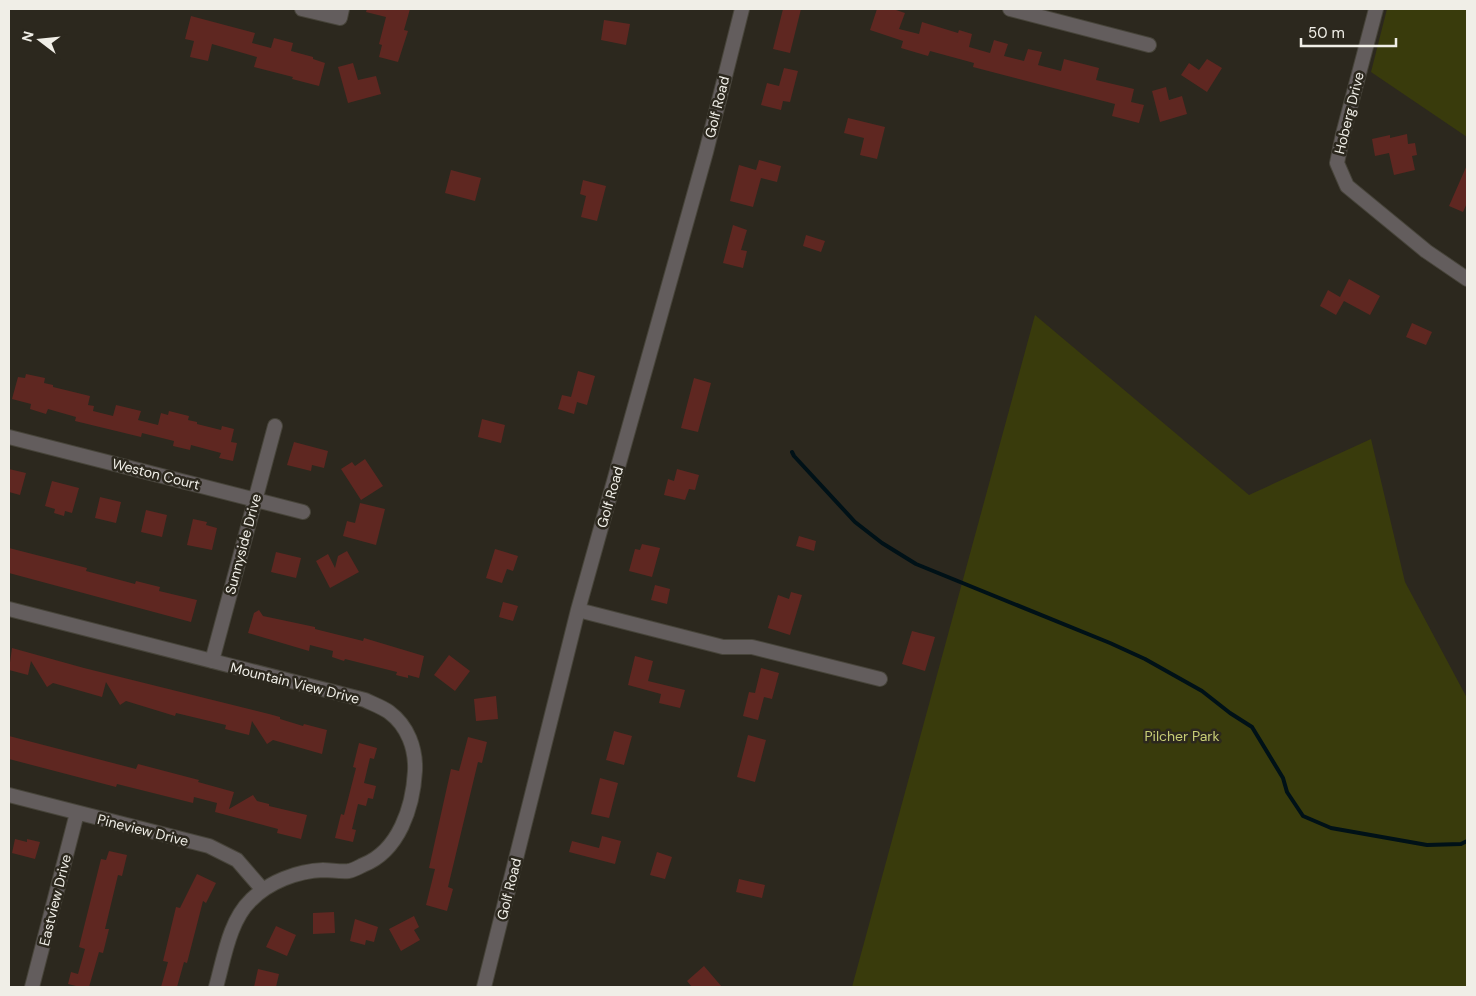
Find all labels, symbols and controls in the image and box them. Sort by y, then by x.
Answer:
north arrow [15,15,65,65]
scale bar [1301,15,1396,47]
text: 50 m [1308,23,1345,43]
text: N [17,29,38,44]
street label: Hoberg Drive [1330,70,1368,156]
street label: Golf Road [701,74,733,140]
street label: Weston Court [110,454,202,494]
street label: Golf Road [593,464,627,530]
street label: Sunnyside Drive [221,492,265,596]
street label: Mountain View Drive [229,658,361,708]
park label: Pilcher Park [1144,727,1220,745]
street label: Pineview Drive [96,810,190,850]
street label: Eastview Drive [35,852,75,948]
street label: Golf Road [493,856,525,922]

